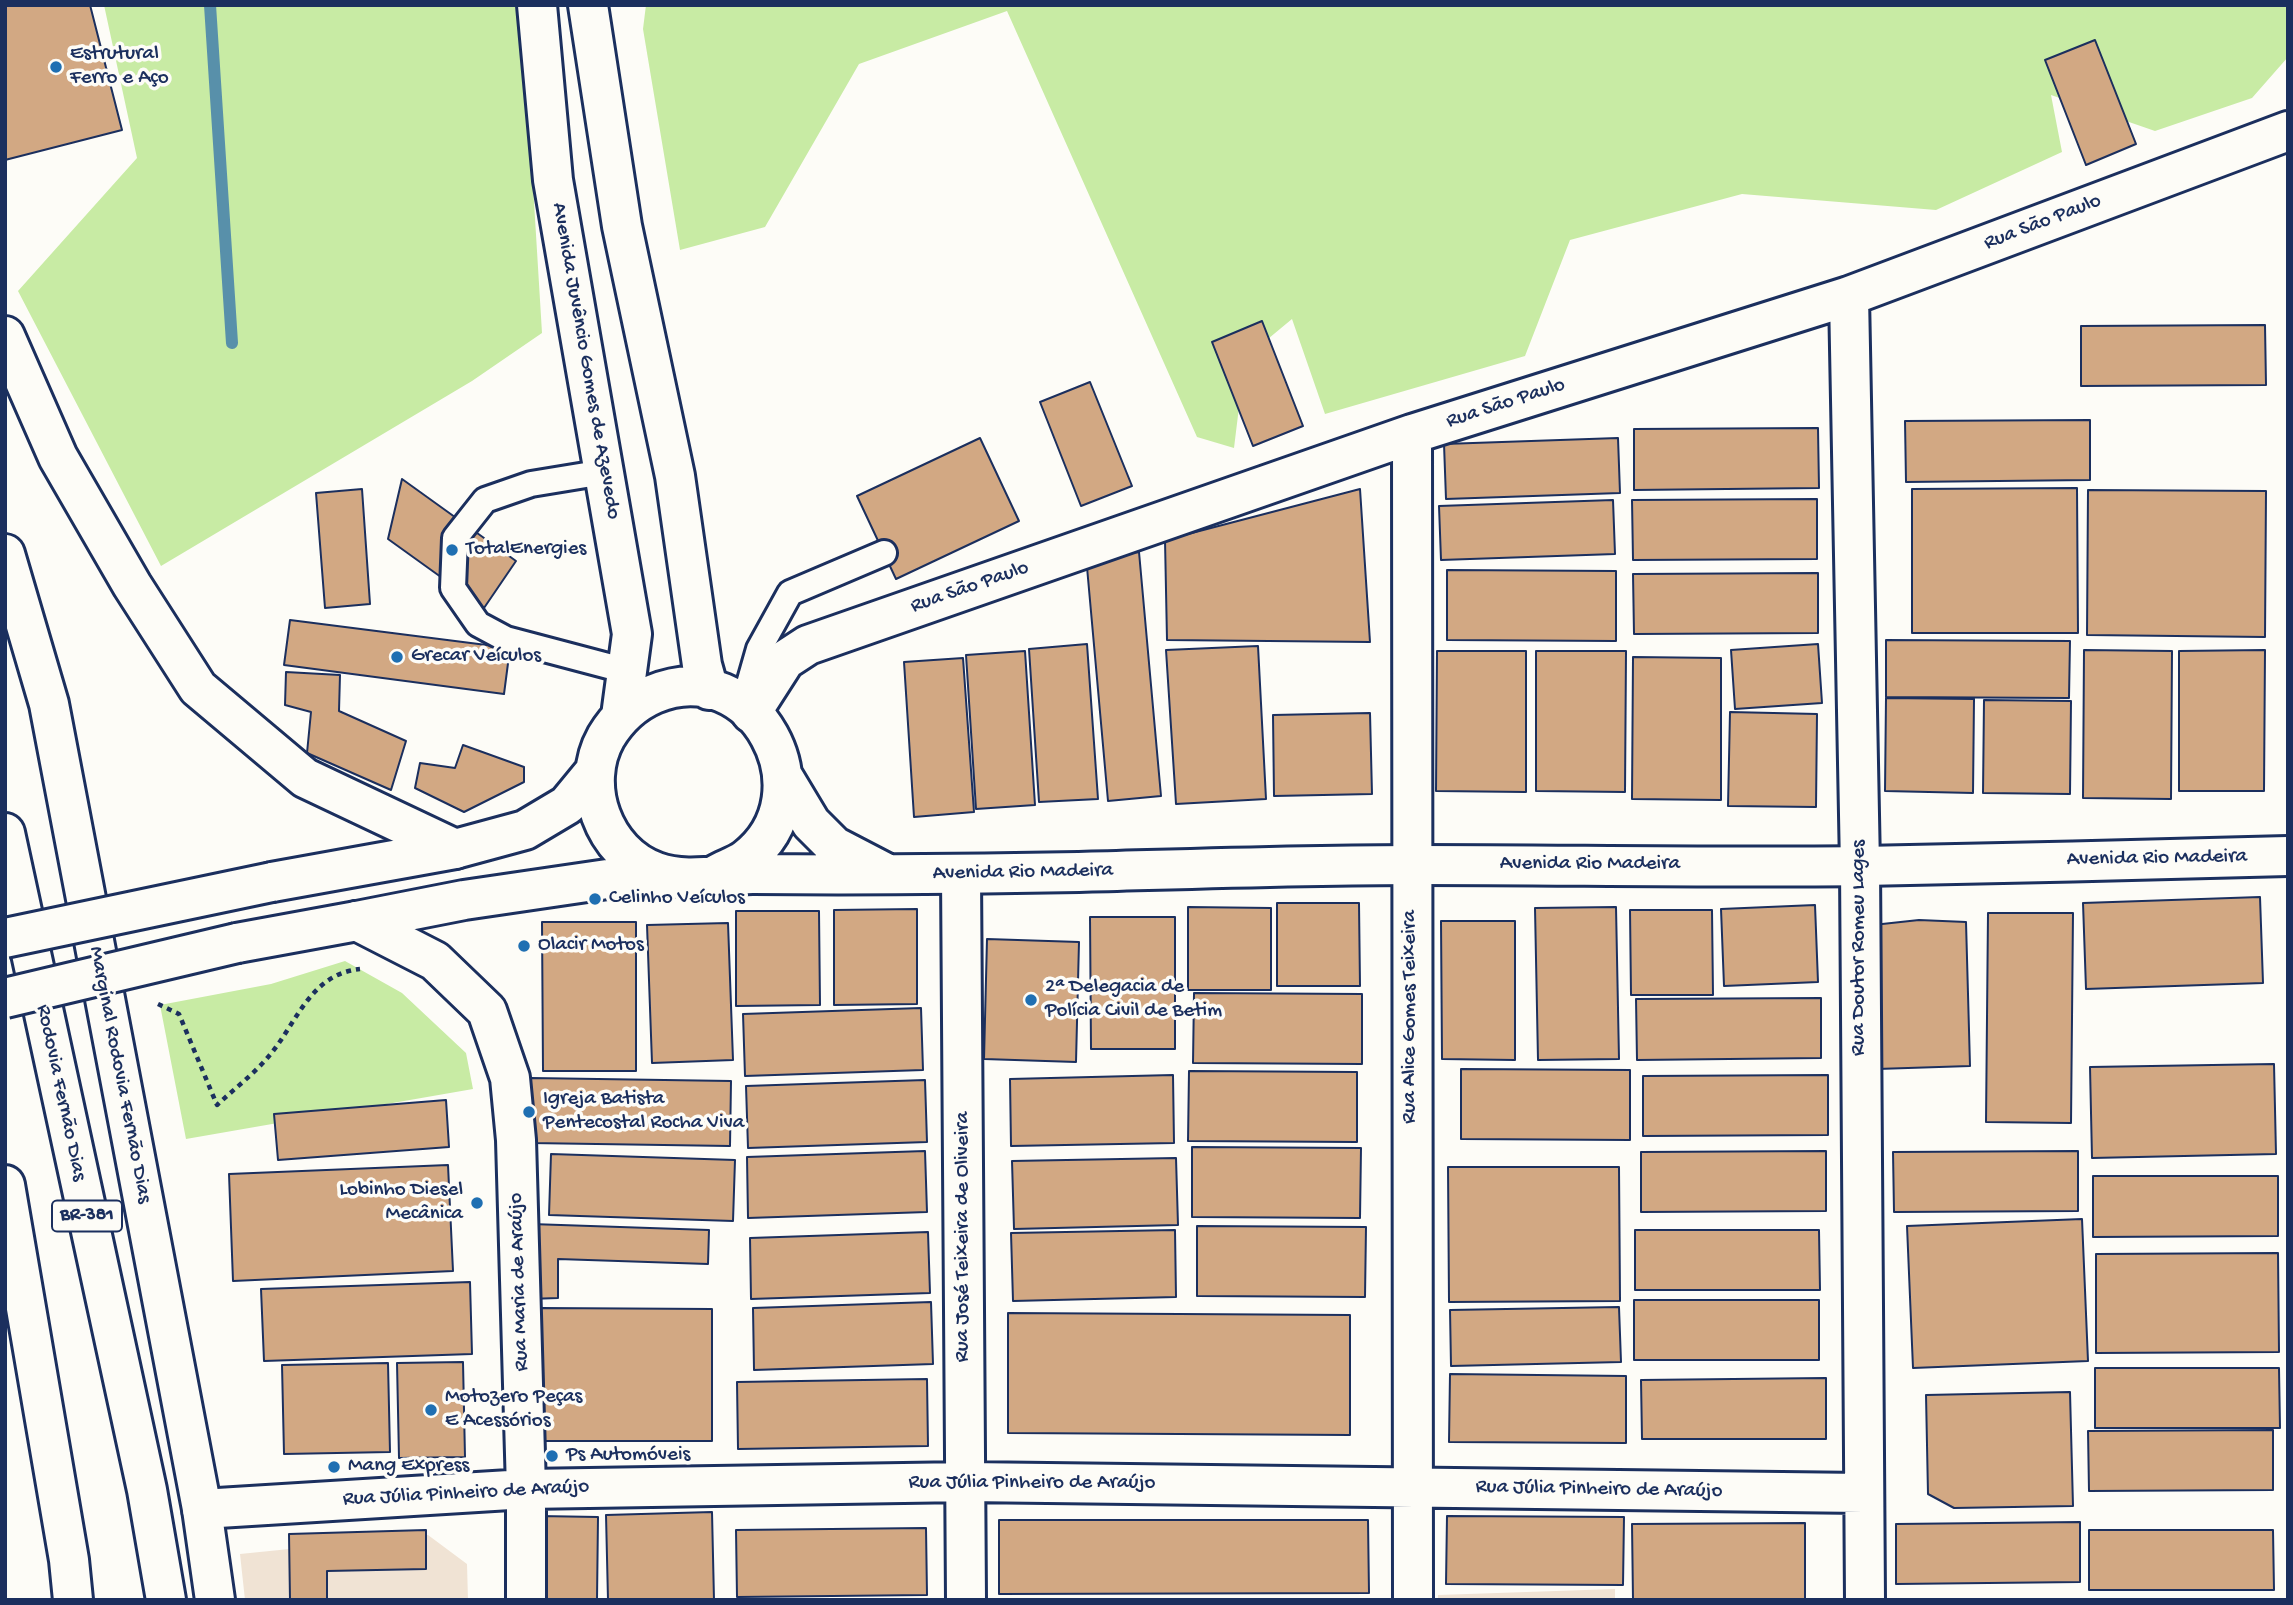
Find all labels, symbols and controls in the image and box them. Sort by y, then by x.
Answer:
place label: Estrutural Ferro e Aço [70,42,169,92]
marker: Estrutural Ferro e Aço [48,59,64,75]
street label: Rua São Paulo [1981,189,2105,257]
street label: Avenida Juvêncio Gomes de Azevedo [545,201,625,521]
street label: Rua São Paulo [1443,373,1569,435]
place label: TotalEnergies [466,537,586,563]
marker: TotalEnergies [444,542,460,558]
street label: Rua São Paulo [908,556,1032,620]
place label: Grecar Veículos [411,644,541,670]
marker: Grecar Veículos [389,649,405,665]
street label: Rua Doutor Romeu Lages [1847,840,1873,1056]
street label: Avenida Rio Madeira [2067,845,2247,873]
street label: Avenida Rio Madeira [1500,852,1680,878]
street label: Avenida Rio Madeira [933,859,1113,887]
place label: Celinho Veículos [609,886,745,912]
marker: Celinho Veículos [587,891,603,907]
street label: Rua Alice Gomes Teixeira [1398,910,1424,1124]
place label: Olacir Motos [538,933,644,959]
marker: Olacir Motos [516,938,532,954]
street label: Marginal Rodovia Fernão Dias [82,944,156,1206]
place label: 2ª Delegacia de Polícia Civil de Betim [1045,975,1222,1025]
marker: 2ª Delegacia de Polícia Civil de Betim [1023,992,1039,1008]
street label: Rodovia Fernão Dias [29,1002,91,1184]
place label: Igreja Batista Pentecostal Rocha Viva [543,1087,745,1137]
marker: Igreja Batista Pentecostal Rocha Viva [521,1104,537,1120]
street label: Rua José Teixeira de Oliveira [951,1112,977,1362]
place label: Lobinho Diesel Mecânica [339,1178,463,1228]
street label: Rua Maria de Araújo [504,1192,536,1372]
marker: Lobinho Diesel Mecânica [469,1195,485,1211]
road number: BR-381 [52,1200,122,1232]
place label: Motozero Peças E Acessórios [445,1385,582,1435]
marker: Motozero Peças E Acessórios [423,1402,439,1418]
place label: Ps Automóveis [566,1443,690,1469]
marker: Ps Automóveis [544,1448,560,1464]
place label: Mang Express [348,1454,469,1480]
marker: Mang Express [326,1459,342,1475]
street label: Rua Júlia Pinheiro de Araújo [909,1471,1155,1497]
street label: Rua Júlia Pinheiro de Araújo [342,1475,590,1513]
street label: Rua Júlia Pinheiro de Araújo [1475,1475,1723,1505]

